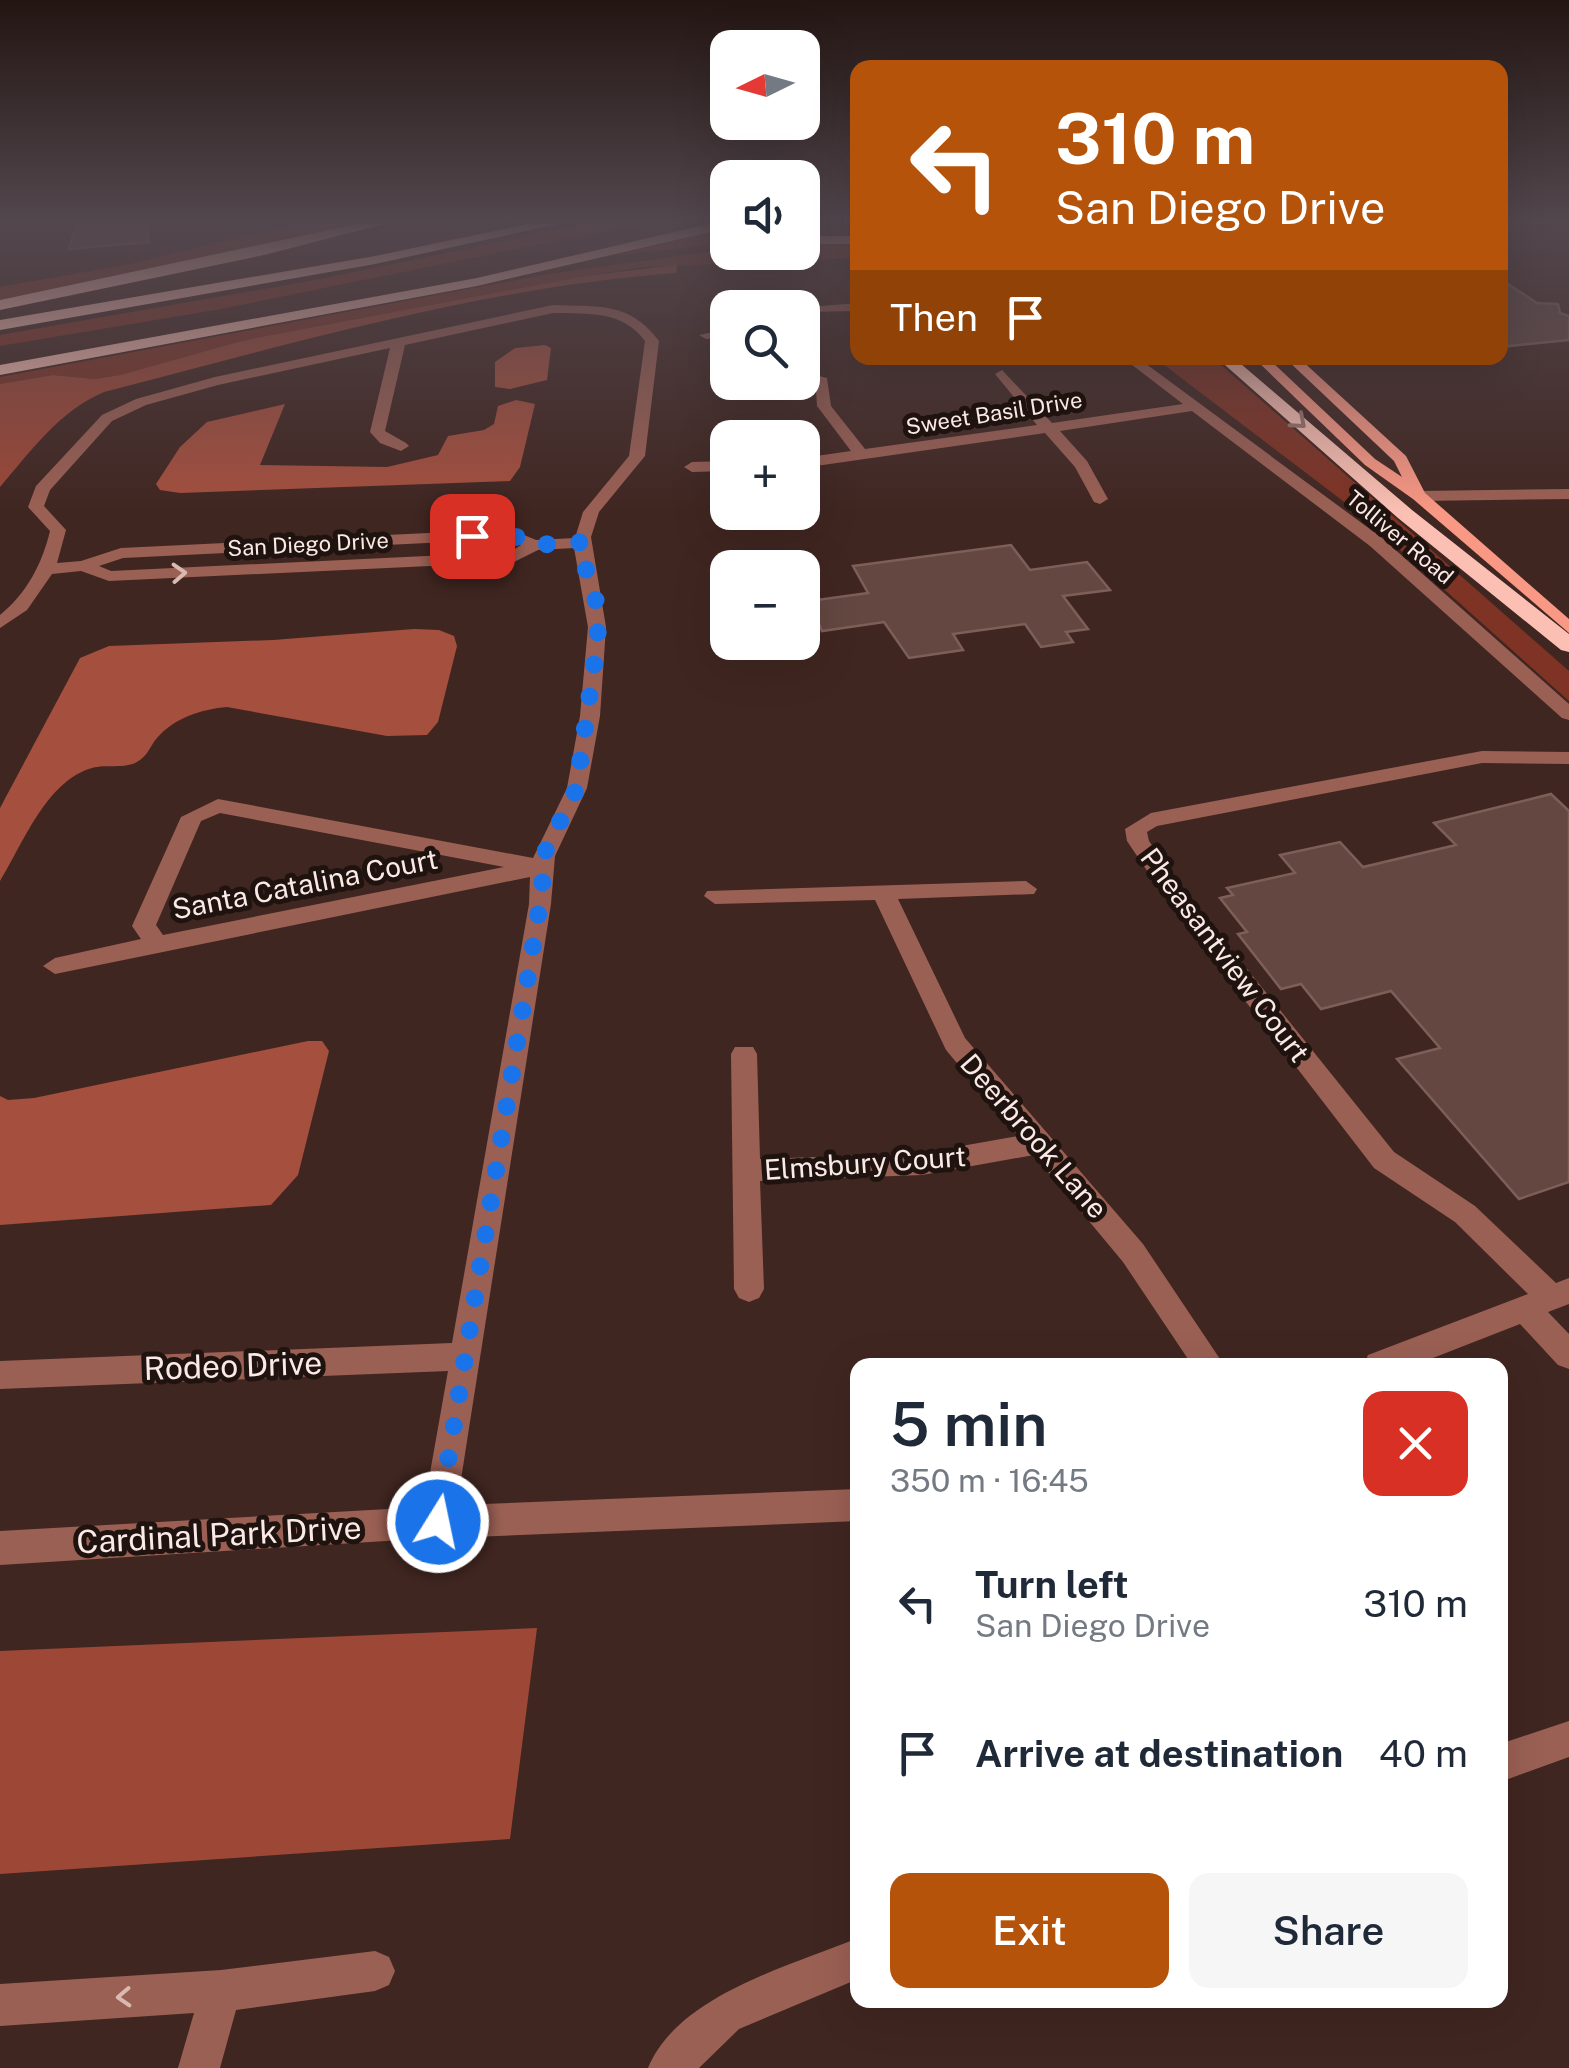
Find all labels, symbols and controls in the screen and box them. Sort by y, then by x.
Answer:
north arrow [710,30,820,140]
map controls [710,30,820,660]
text: 310 m [1055,97,1255,180]
icon: left [890,100,1020,230]
button: sound [710,160,820,270]
text: San Diego Drive [1055,181,1386,234]
button: search [710,290,820,400]
icon: arrive [998,290,1053,345]
text: Then [890,295,978,340]
street label: Sweet Basil Drive [904,386,1084,440]
one-way arrow [1287,410,1305,428]
button: + [710,420,820,530]
street label: Tolliver Road [1341,485,1459,589]
pin [430,494,515,579]
icon: arrive [445,509,500,564]
street label: San Diego Drive [227,527,389,561]
button: − [710,550,820,660]
one-way arrow [171,563,187,584]
street label: Pheasantview Court [1134,841,1317,1068]
street label: Santa Catalina Court [169,842,440,925]
street label: Deerbrook Lane [954,1047,1115,1225]
street label: Elmsbury Court [763,1139,967,1186]
street label: Rodeo Drive [143,1344,323,1387]
text: 5 min [890,1389,1047,1460]
button: close [1363,1391,1468,1496]
text: 350 m · 16:45 [890,1462,1089,1499]
position arrow [386,1470,490,1574]
street label: Cardinal Park Drive [76,1509,362,1560]
text: Turn left [975,1562,1129,1607]
icon: left [890,1576,945,1631]
text: 310 m [1363,1581,1468,1626]
text: San Diego Drive [975,1607,1210,1644]
icon: arrive [890,1726,945,1781]
text: Arrive at destination [975,1731,1343,1776]
text: 40 m [1379,1731,1468,1776]
button: Exit [890,1873,1169,1988]
button: Share [1189,1873,1468,1988]
one-way arrow [116,1986,132,2007]

